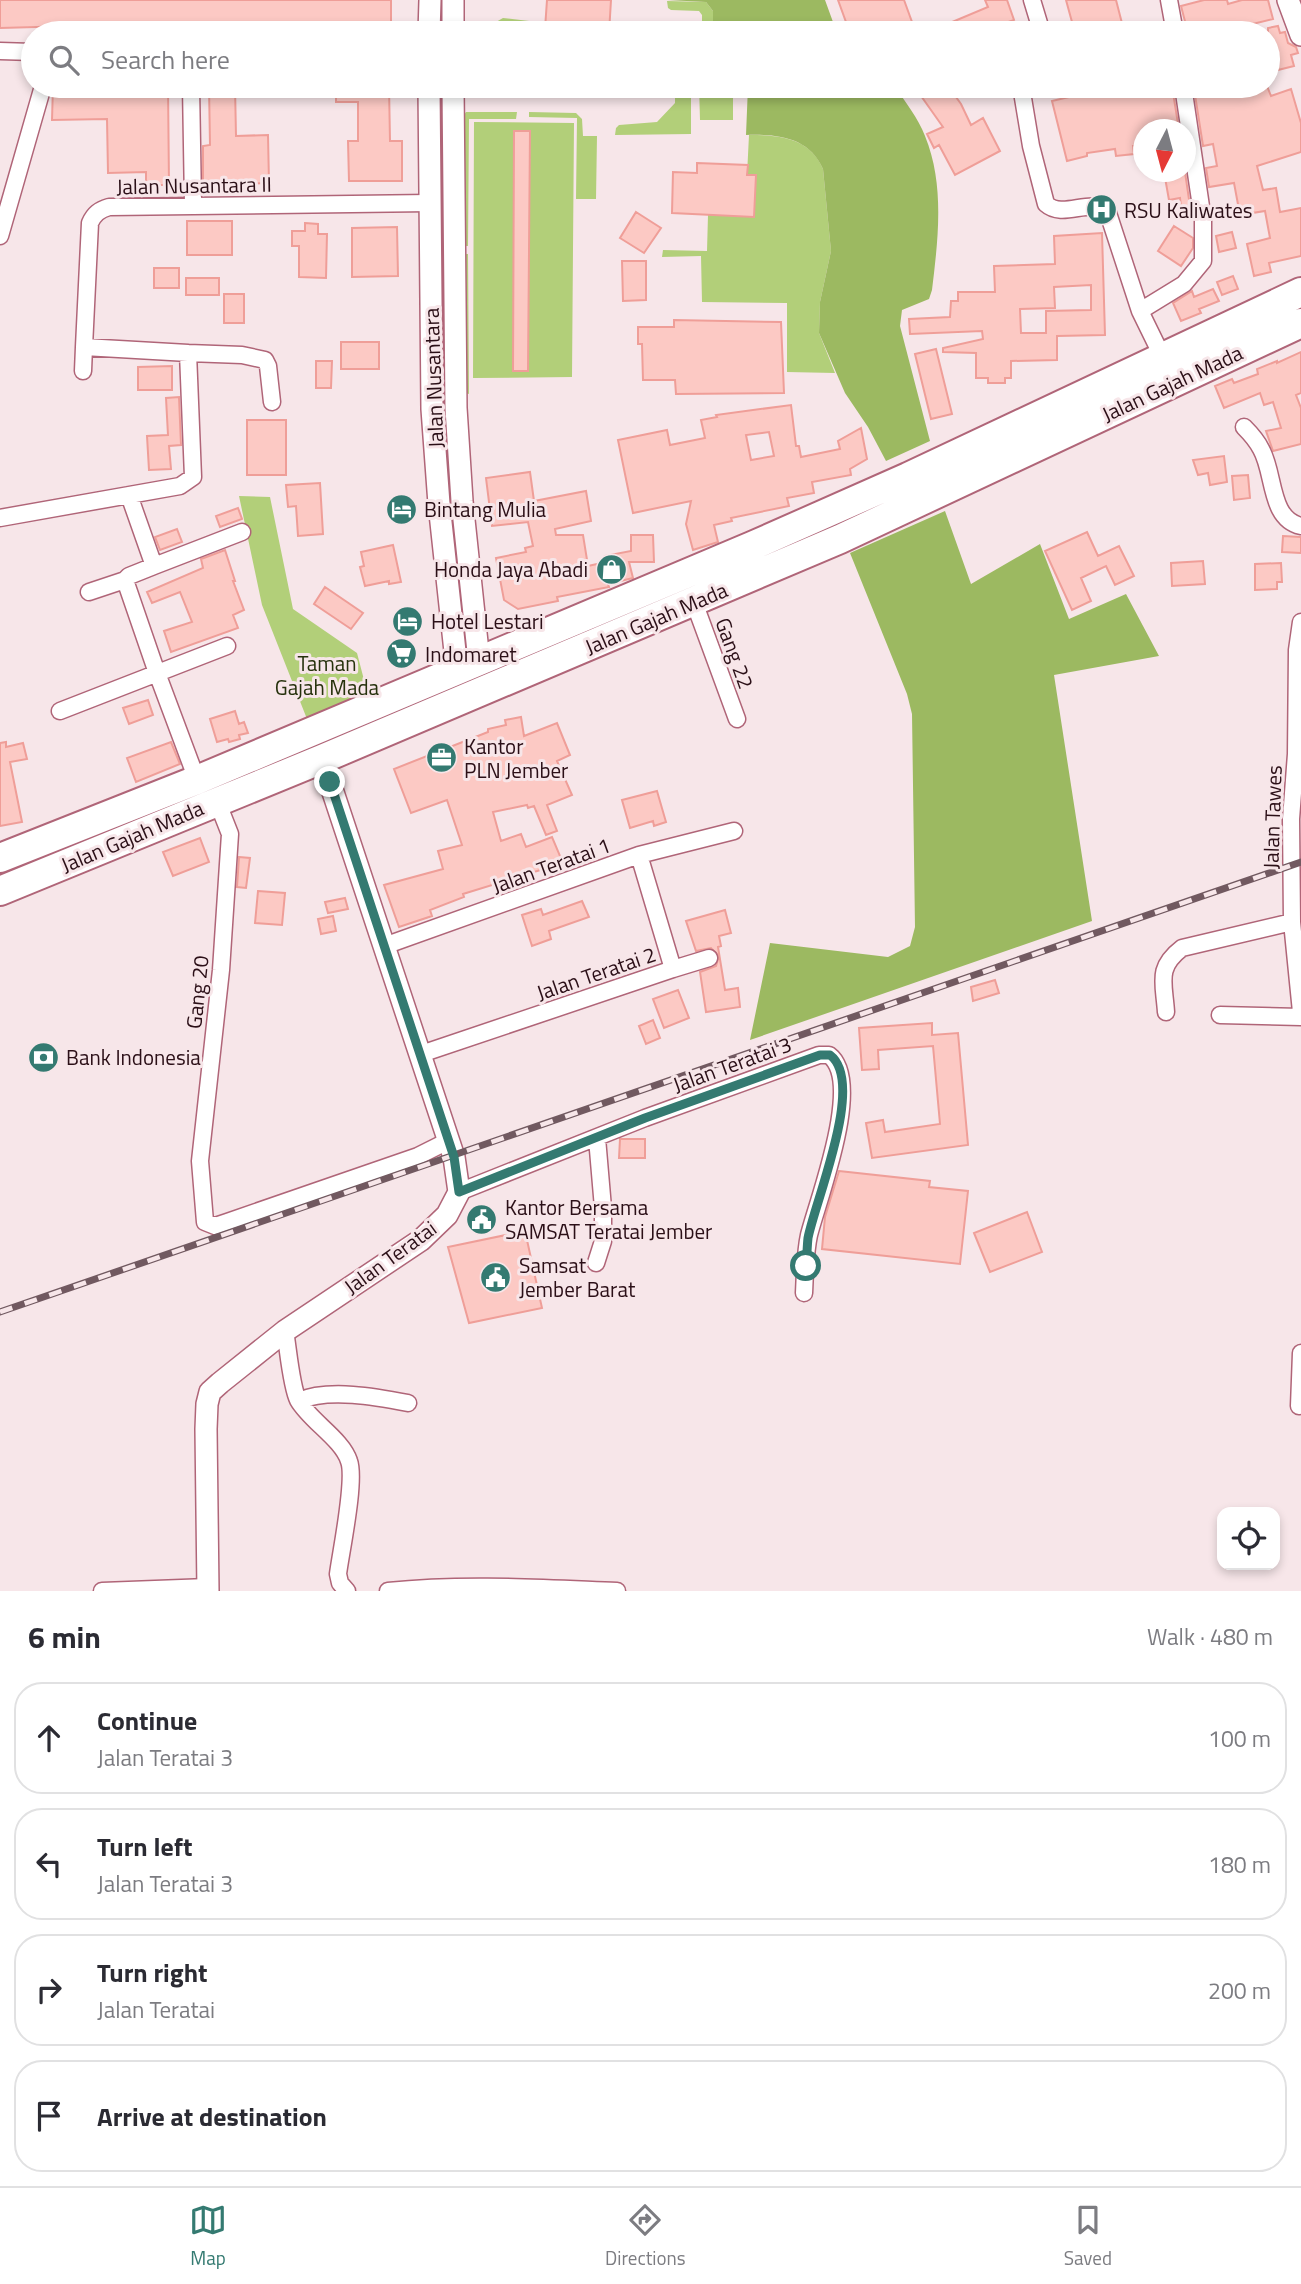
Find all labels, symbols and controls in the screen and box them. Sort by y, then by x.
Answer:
search box [21,21,1280,98]
text: Search here [101,40,230,79]
icon: search [45,41,83,79]
north arrow [1133,119,1196,182]
street label: Jalan Nusantara II [116,168,272,202]
hospital icon: RSU Kaliwates [1084,193,1118,227]
place label: RSU Kaliwates [1124,194,1253,226]
street label: Jalan Nusantara [415,307,451,449]
street label: Jalan Gajah Mada [1096,336,1248,430]
hotel icon: Bintang Mulia [384,492,418,526]
place label: Bintang Mulia [424,493,547,525]
shop icon: Honda Jaya Abadi [594,552,628,586]
place label: Honda Jaya Abadi [434,553,588,585]
street label: Jalan Gajah Mada [580,573,733,662]
hotel icon: Hotel Lestari [391,604,425,638]
place label: Hotel Lestari [431,605,544,637]
street label: Gang 22 [707,613,763,693]
supermarket icon: Indomaret [385,637,419,671]
place label: Indomaret [425,638,517,670]
park label: Taman Gajah Mada [275,647,380,703]
place label: Kantor PLN Jember [464,730,568,786]
office icon: Kantor PLN Jember [424,741,458,775]
street label: Jalan Tawes [1254,765,1290,869]
route end [314,766,345,797]
street label: Jalan Gajah Mada [56,791,209,880]
street label: Jalan Teratai 1 [487,829,615,901]
street label: Jalan Teratai 2 [532,938,660,1008]
street label: Gang 20 [177,954,217,1030]
street label: Jalan Teratai 3 [668,1028,796,1100]
bank icon: Bank Indonesia [26,1040,60,1074]
place label: Bank Indonesia [66,1041,201,1073]
place label: Kantor Bersama SAMSAT Teratai Jember [505,1191,712,1247]
public building icon: Kantor Bersama SAMSAT Teratai Jember [465,1202,499,1236]
street label: Jalan Teratai [337,1212,443,1302]
place label: Samsat Jember Barat [519,1249,636,1305]
route start [790,1250,821,1281]
public building icon: Samsat Jember Barat [479,1260,513,1294]
map controls [1217,1507,1280,1570]
button: locate [1217,1507,1280,1570]
text: 6 min [28,1614,101,1660]
text: Walk · 480 m [1147,1619,1273,1654]
text: Continue [97,1701,197,1740]
icon: ahead [30,1719,68,1757]
text: 100 m [1208,1721,1271,1756]
text: Jalan Teratai 3 [97,1740,233,1775]
text: Turn left [97,1827,192,1866]
icon: left [30,1845,68,1883]
text: 180 m [1208,1847,1271,1882]
text: Jalan Teratai 3 [97,1866,233,1901]
text: Turn right [97,1953,208,1992]
icon: right [30,1971,68,2009]
text: 200 m [1208,1973,1271,2008]
text: Jalan Teratai [97,1992,215,2027]
icon: arrive [30,2097,68,2135]
text: Arrive at destination [97,2097,327,2136]
tab: Map [189,2201,227,2272]
tab: Directions [605,2201,686,2272]
tab: Saved [1064,2201,1112,2272]

